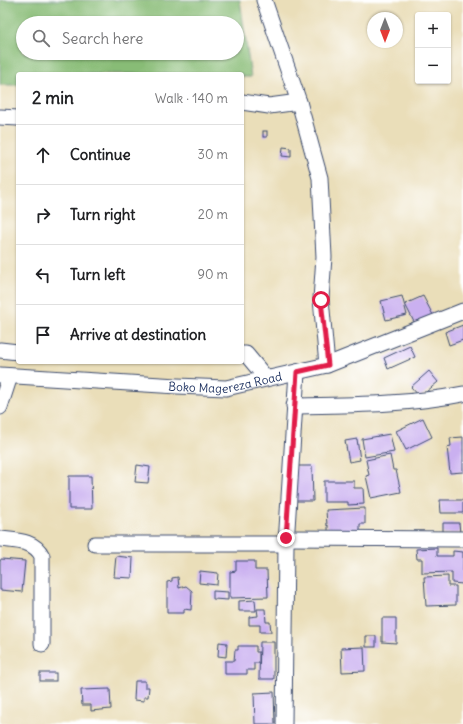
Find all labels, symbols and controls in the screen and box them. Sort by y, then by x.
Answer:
north arrow [367,12,403,48]
map controls [415,12,451,84]
button: + [415,12,451,48]
search box [16,16,244,60]
icon: search [30,27,52,49]
text: Search here [62,29,143,48]
button: − [415,48,451,84]
text: 2 min [32,87,74,109]
text: Walk · 140 m [155,90,228,107]
icon: ahead [32,144,54,166]
text: Continue [70,145,131,164]
text: 30 m [198,146,228,163]
icon: right [32,204,54,226]
text: Turn right [70,205,135,224]
text: 20 m [198,206,228,223]
icon: left [32,264,54,286]
text: Turn left [70,265,125,284]
text: 90 m [197,266,228,283]
route start [312,291,330,309]
icon: arrive [32,324,54,346]
text: Arrive at destination [70,325,206,344]
street label: Boko Magereza Road [168,368,283,396]
route end [277,529,295,547]

